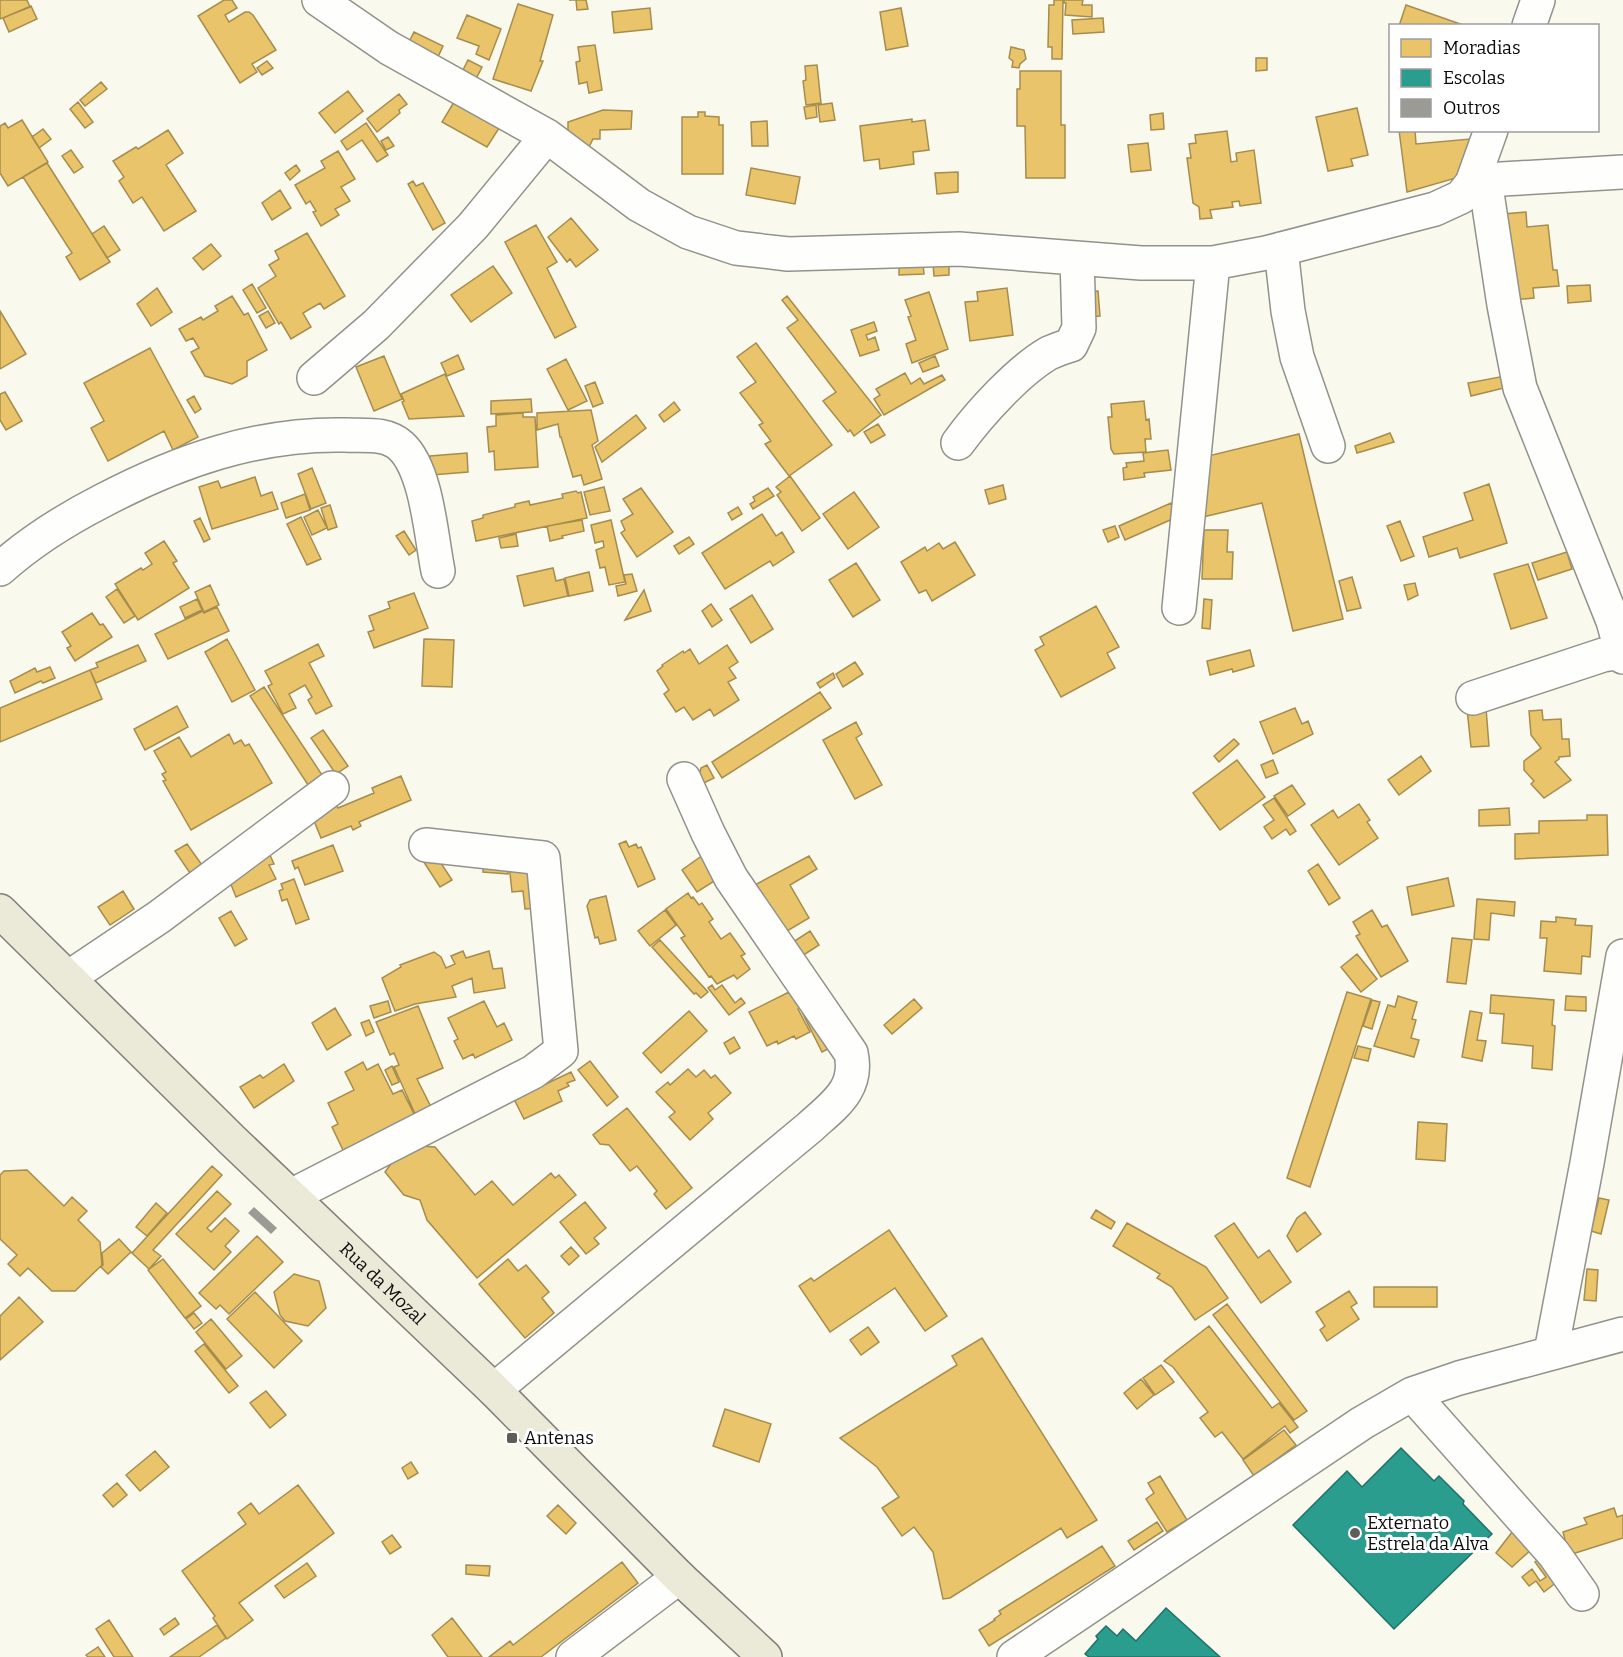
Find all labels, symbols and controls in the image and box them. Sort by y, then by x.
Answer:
legend [1389,24,1599,132]
text: Moradias [1443,37,1521,59]
text: Escolas [1443,67,1505,89]
text: Outros [1443,97,1500,119]
street label: Rua da Mozal [335,1238,430,1330]
place label: Antenas [524,1427,594,1449]
marker: Antenas [505,1431,519,1445]
place label: Externato Estrela da Alva [1367,1512,1489,1555]
marker: Externato Estrela da Alva [1348,1526,1362,1540]

